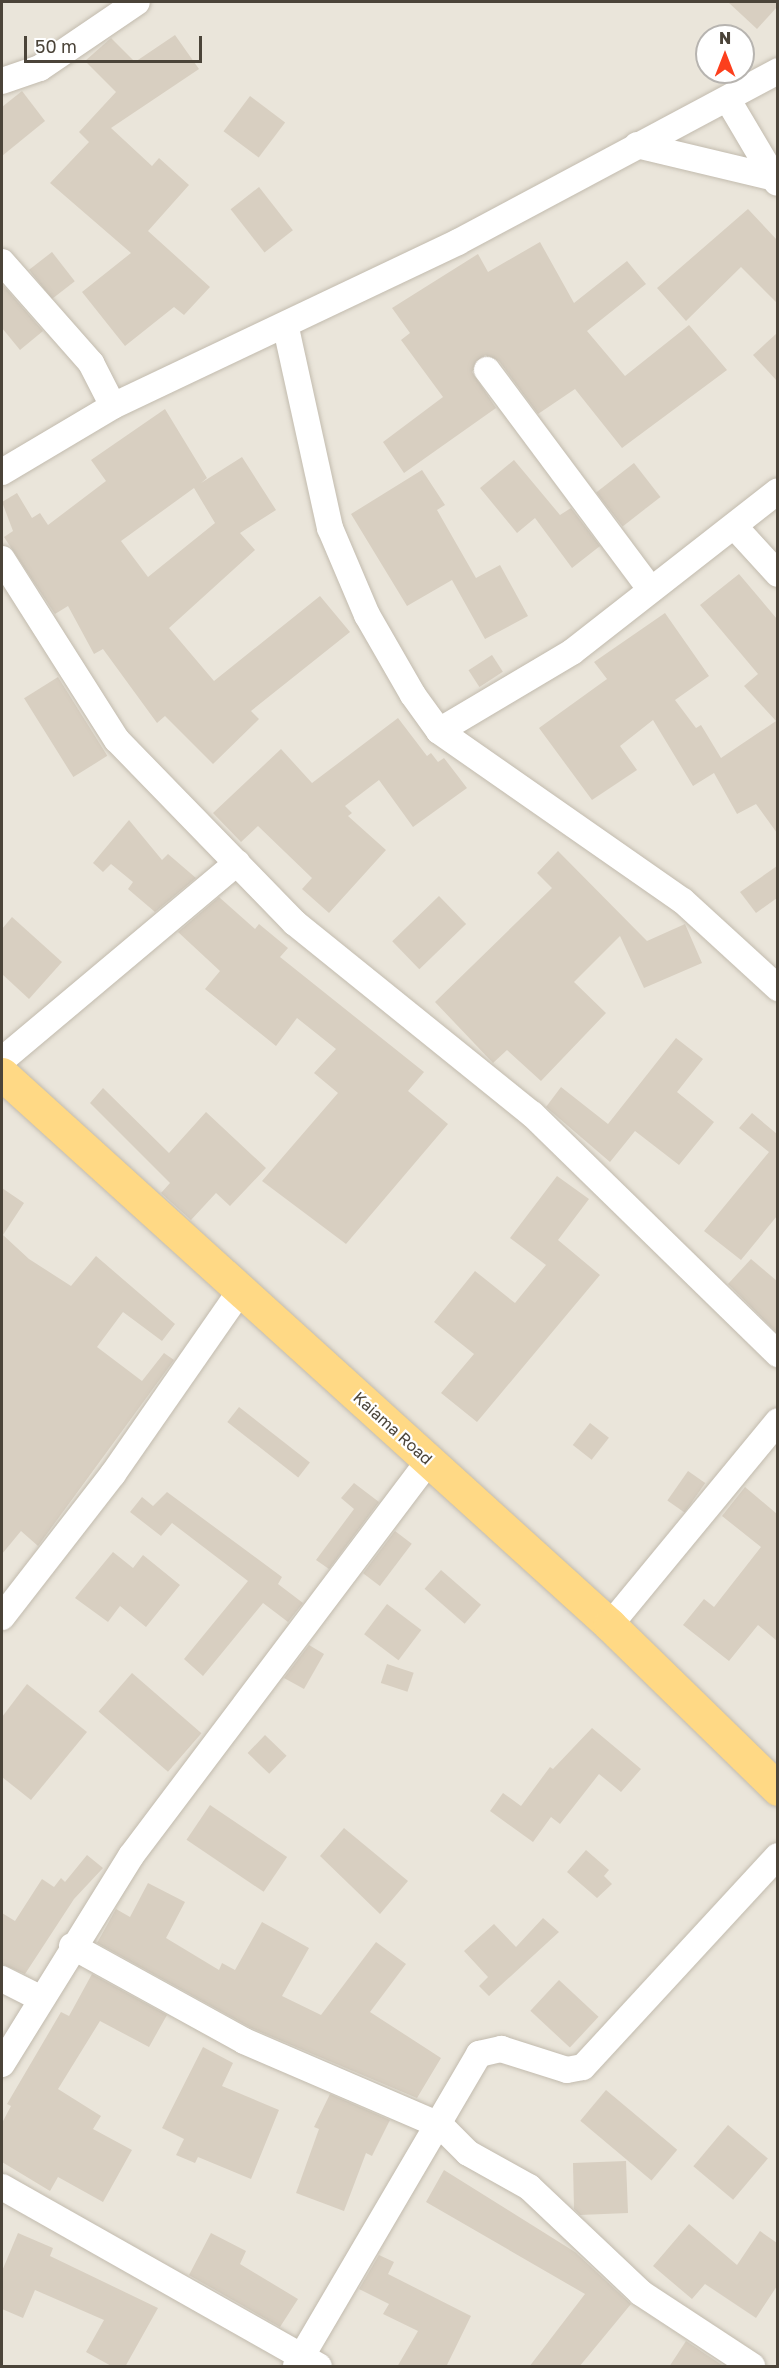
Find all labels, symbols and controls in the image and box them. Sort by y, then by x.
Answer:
scale bar [27,24,206,62]
north arrow [695,24,755,84]
text: N [719,28,731,48]
text: 50 m [35,35,77,57]
street label: Kaiama Road [350,1388,436,1468]

